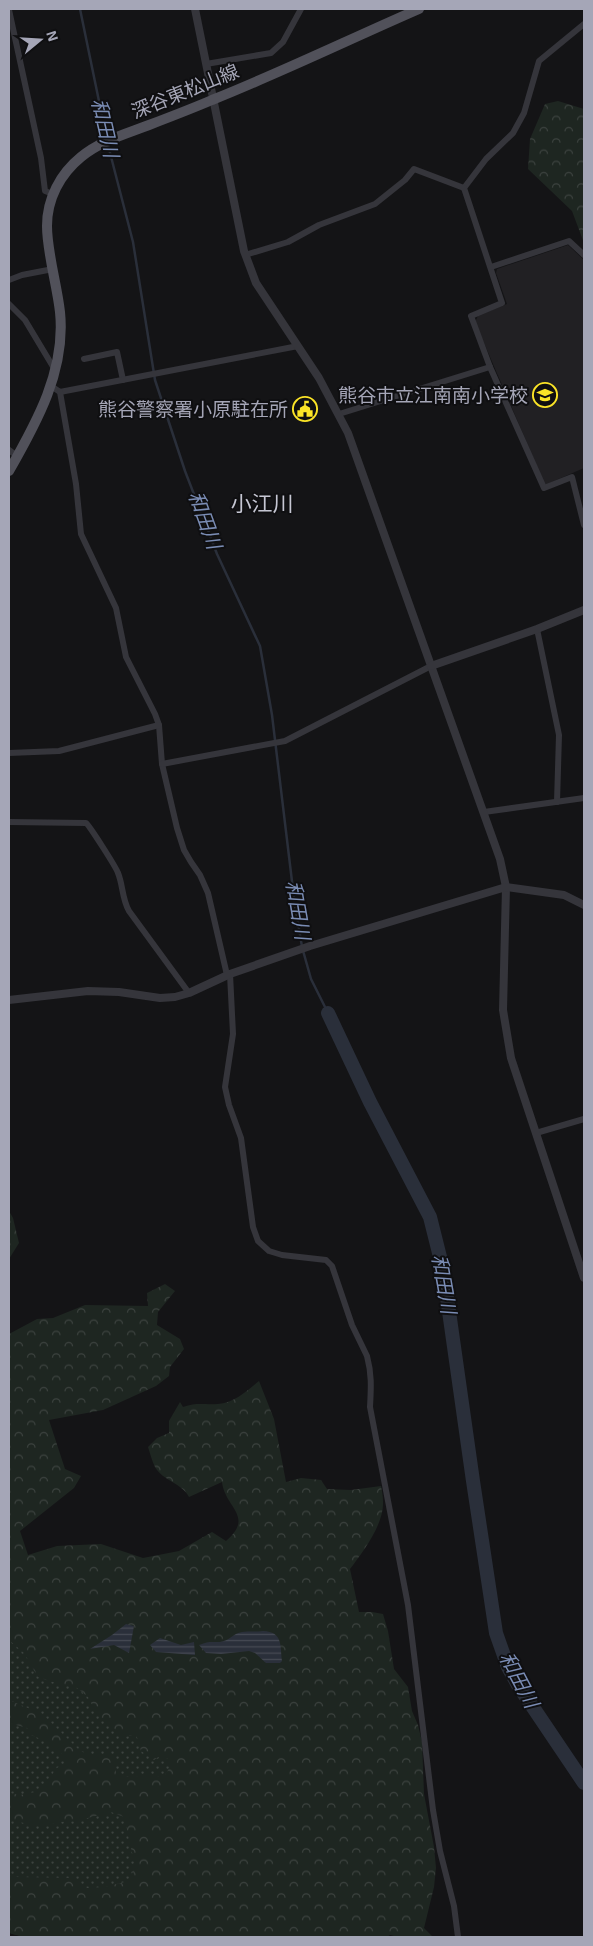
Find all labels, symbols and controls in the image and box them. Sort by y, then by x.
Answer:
north arrow [15,15,65,65]
text: N [43,28,62,43]
street label: 深谷東松山線 [128,59,242,123]
water label: 和田川 [88,96,125,162]
school or university icon: 熊谷市立江南南小学校 [532,382,558,408]
place label: 熊谷市立江南南小学校 [338,383,528,406]
public building icon: 熊谷警察署小原駐在所 [292,396,318,422]
place label: 熊谷警察署小原駐在所 [98,397,288,420]
water label: 和田川 [184,487,228,554]
district label: 小江川 [231,490,294,515]
water label: 和田川 [282,878,316,943]
water label: 和田川 [428,1252,462,1317]
water label: 和田川 [495,1647,546,1713]

